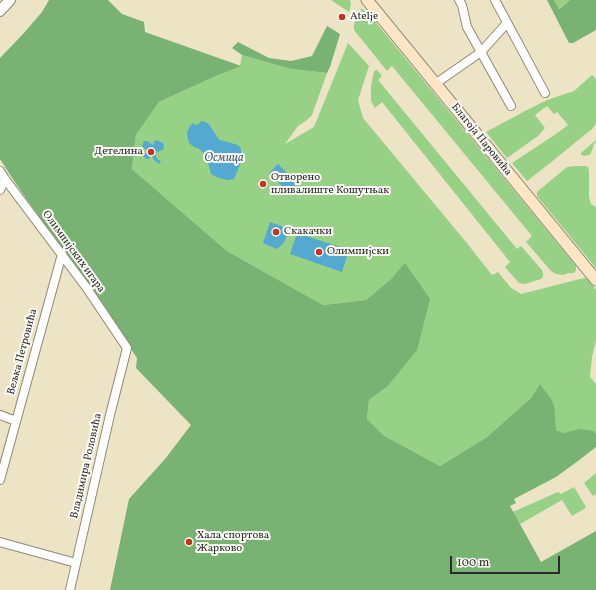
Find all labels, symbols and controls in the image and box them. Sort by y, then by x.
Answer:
place label: Atelje [350,10,378,24]
marker: Atelje [337,12,347,22]
street label: Благоја Паровића [448,101,514,179]
place label: Детелина [94,145,143,159]
marker: Детелина [146,147,156,157]
water label: Осмица [204,152,244,166]
place label: Отворено пливалиште Кошутњак [271,171,389,197]
marker: Отворено пливалиште Кошутњак [258,179,268,189]
street label: Олимпијских игара [39,208,107,296]
place label: Скакачки [284,225,332,239]
marker: Скакачки [271,227,281,237]
place label: Олимпијски [327,245,389,259]
marker: Олимпијски [314,247,324,257]
street label: Вељка Петровића [5,307,41,397]
street label: Владимира Роловића [68,412,106,520]
place label: Хала спортова Жарково [197,529,269,555]
marker: Хала спортова Жарково [184,537,194,547]
scale bar [452,548,562,574]
text: 100 m [457,555,489,571]

